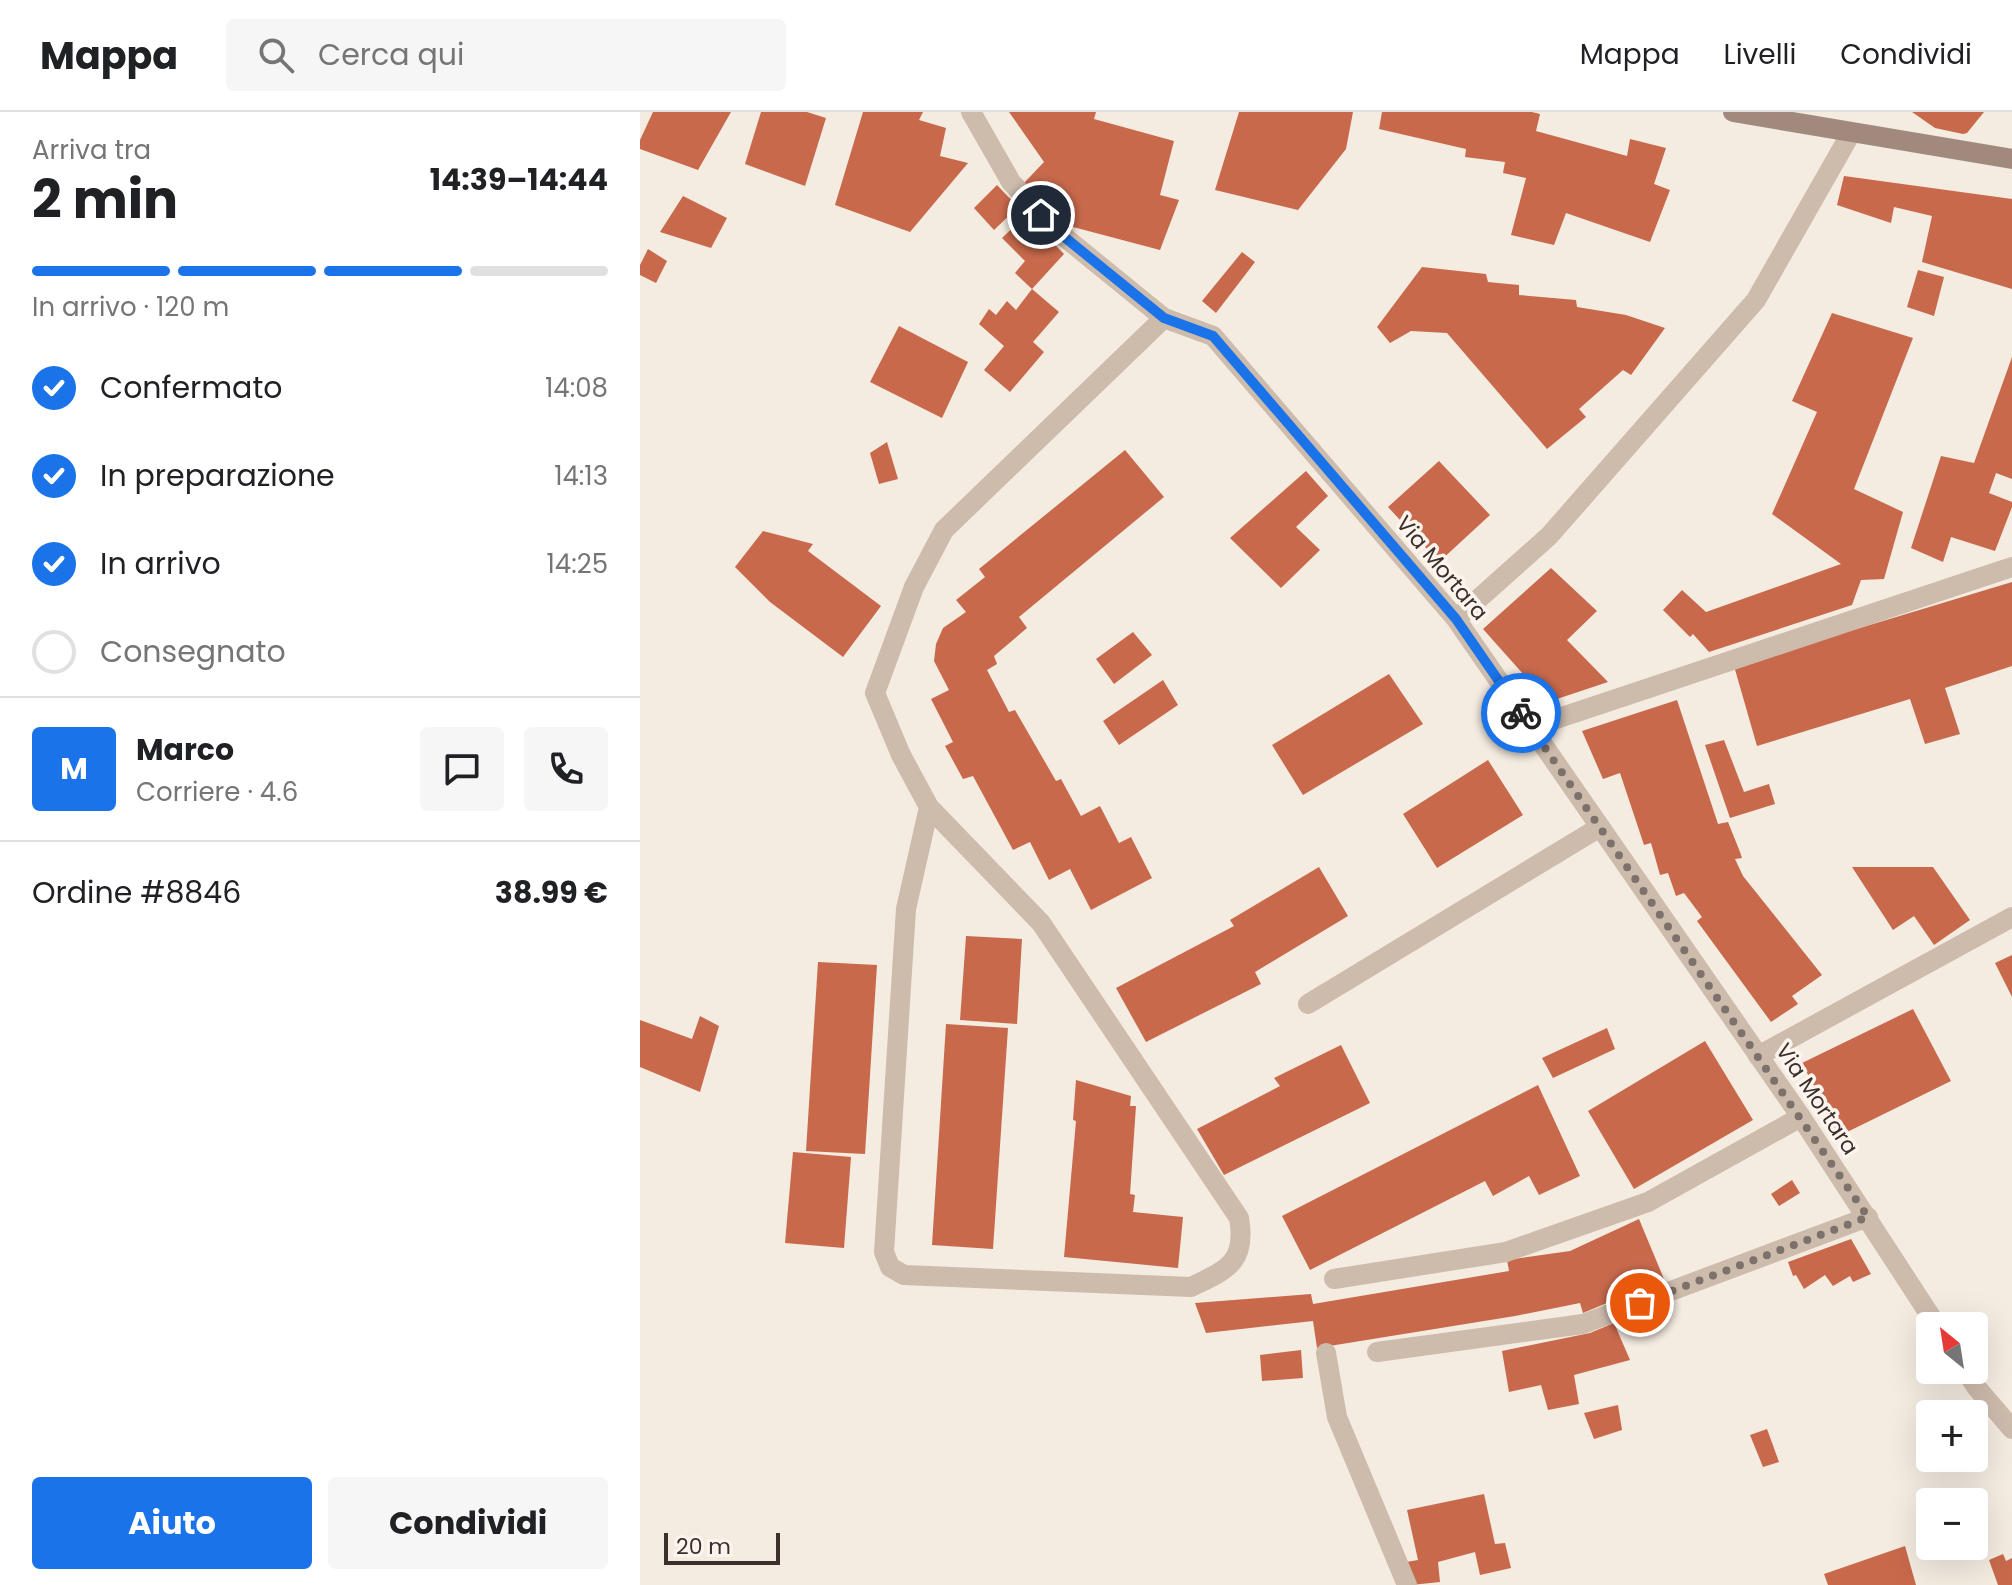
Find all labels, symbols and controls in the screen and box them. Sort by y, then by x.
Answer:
search box [226,19,786,91]
text: Mappa [40,29,178,82]
icon: search [254,33,298,77]
text: Cerca qui [318,33,464,76]
text: Mappa [1580,35,1680,74]
text: Livelli [1724,35,1796,74]
text: Condividi [1840,35,1972,74]
text: Arriva tra [32,132,151,168]
text: 14:39–14:44 [430,158,608,201]
text: 2 min [32,163,178,236]
pin [1007,181,1075,249]
icon: home [1019,193,1063,237]
text: In arrivo · 120 m [32,289,229,325]
icon: check [32,366,76,410]
text: Confermato [100,366,283,409]
text: 14:08 [545,370,608,406]
icon: check [32,454,76,498]
text: In preparazione [100,454,335,497]
text: 14:13 [554,458,608,494]
street label: Via Mortara [1389,509,1495,627]
icon: check [32,542,76,586]
text: In arrivo [100,542,221,585]
text: 14:25 [547,546,608,582]
text: Consegnato [100,630,286,673]
courier [1481,673,1561,753]
icon: bike [1499,691,1543,735]
button: chat [420,727,504,811]
button: phone [524,727,608,811]
text: Marco [136,728,234,771]
text: M [60,747,88,790]
text: Corriere · 4.6 [136,774,298,810]
text: Ordine #8846 [32,871,241,914]
text: 38.99 € [495,871,608,914]
street label: Via Mortara [1768,1037,1866,1161]
pin [1606,1269,1674,1337]
icon: bag [1618,1281,1662,1325]
north arrow [1916,1312,1988,1384]
map controls [1916,1312,1988,1560]
button: + [1916,1400,1988,1472]
button: Aiuto [32,1477,312,1569]
button: Condividi [328,1477,608,1569]
button: − [1916,1488,1988,1560]
scale bar [664,1529,780,1565]
text: 20 m [676,1531,731,1562]

